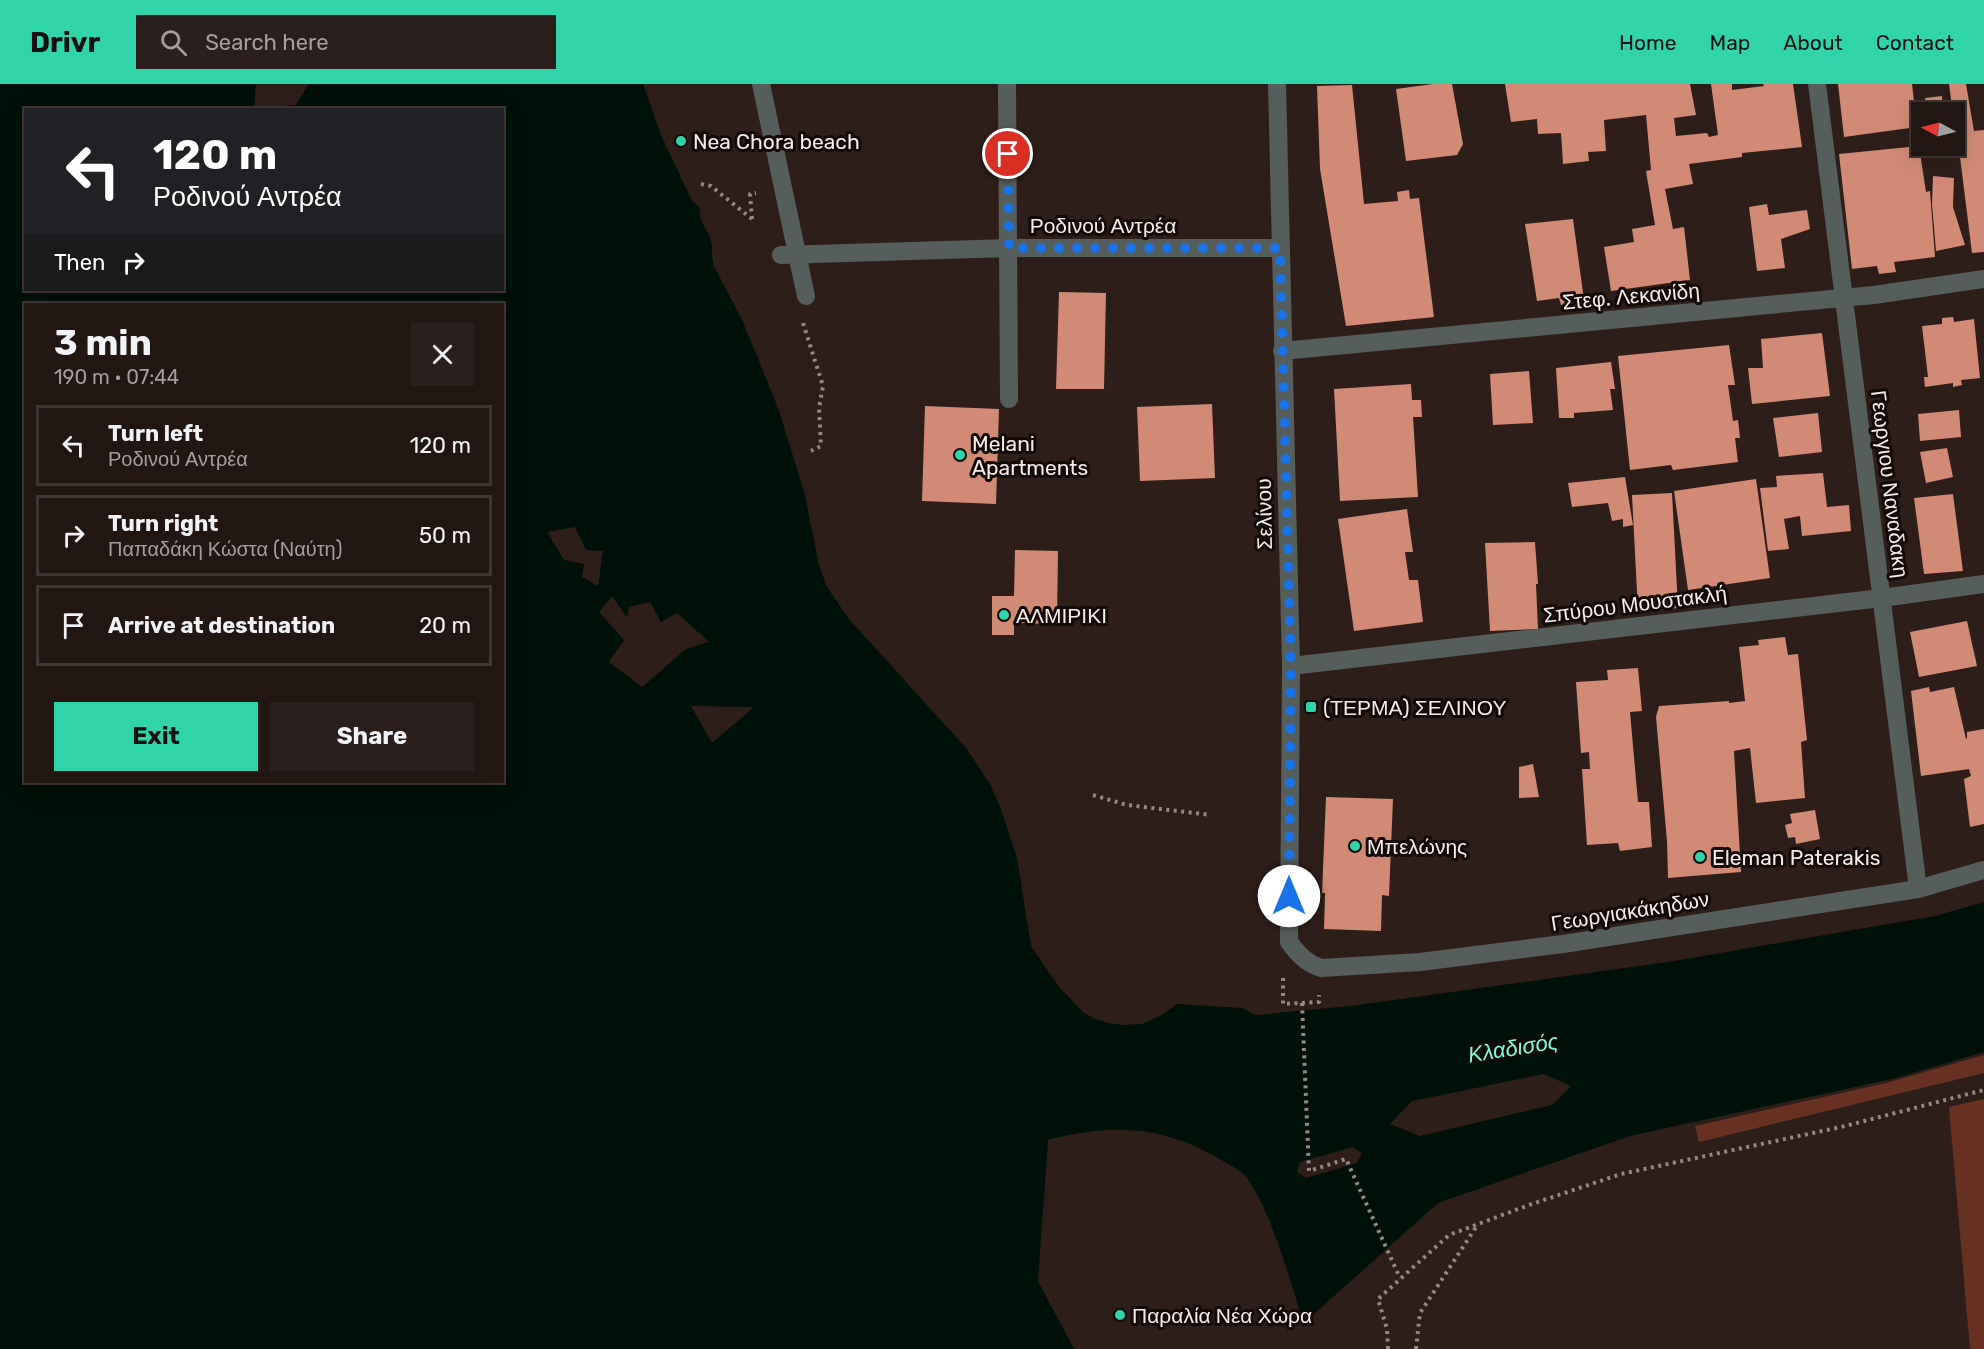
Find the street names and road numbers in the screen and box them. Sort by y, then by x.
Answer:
street label: Ροδινού Αντρέα [1030,213,1176,238]
street label: Στεφ. Λεκανίδη [1561,278,1701,314]
street label: Γεωργιου Ναναδακη [1866,389,1914,579]
street label: Σελίνου [1251,478,1277,550]
street label: Σπύρου Μουστακλή [1542,580,1728,628]
street label: Γεωργιακάκηδων [1549,886,1711,936]

